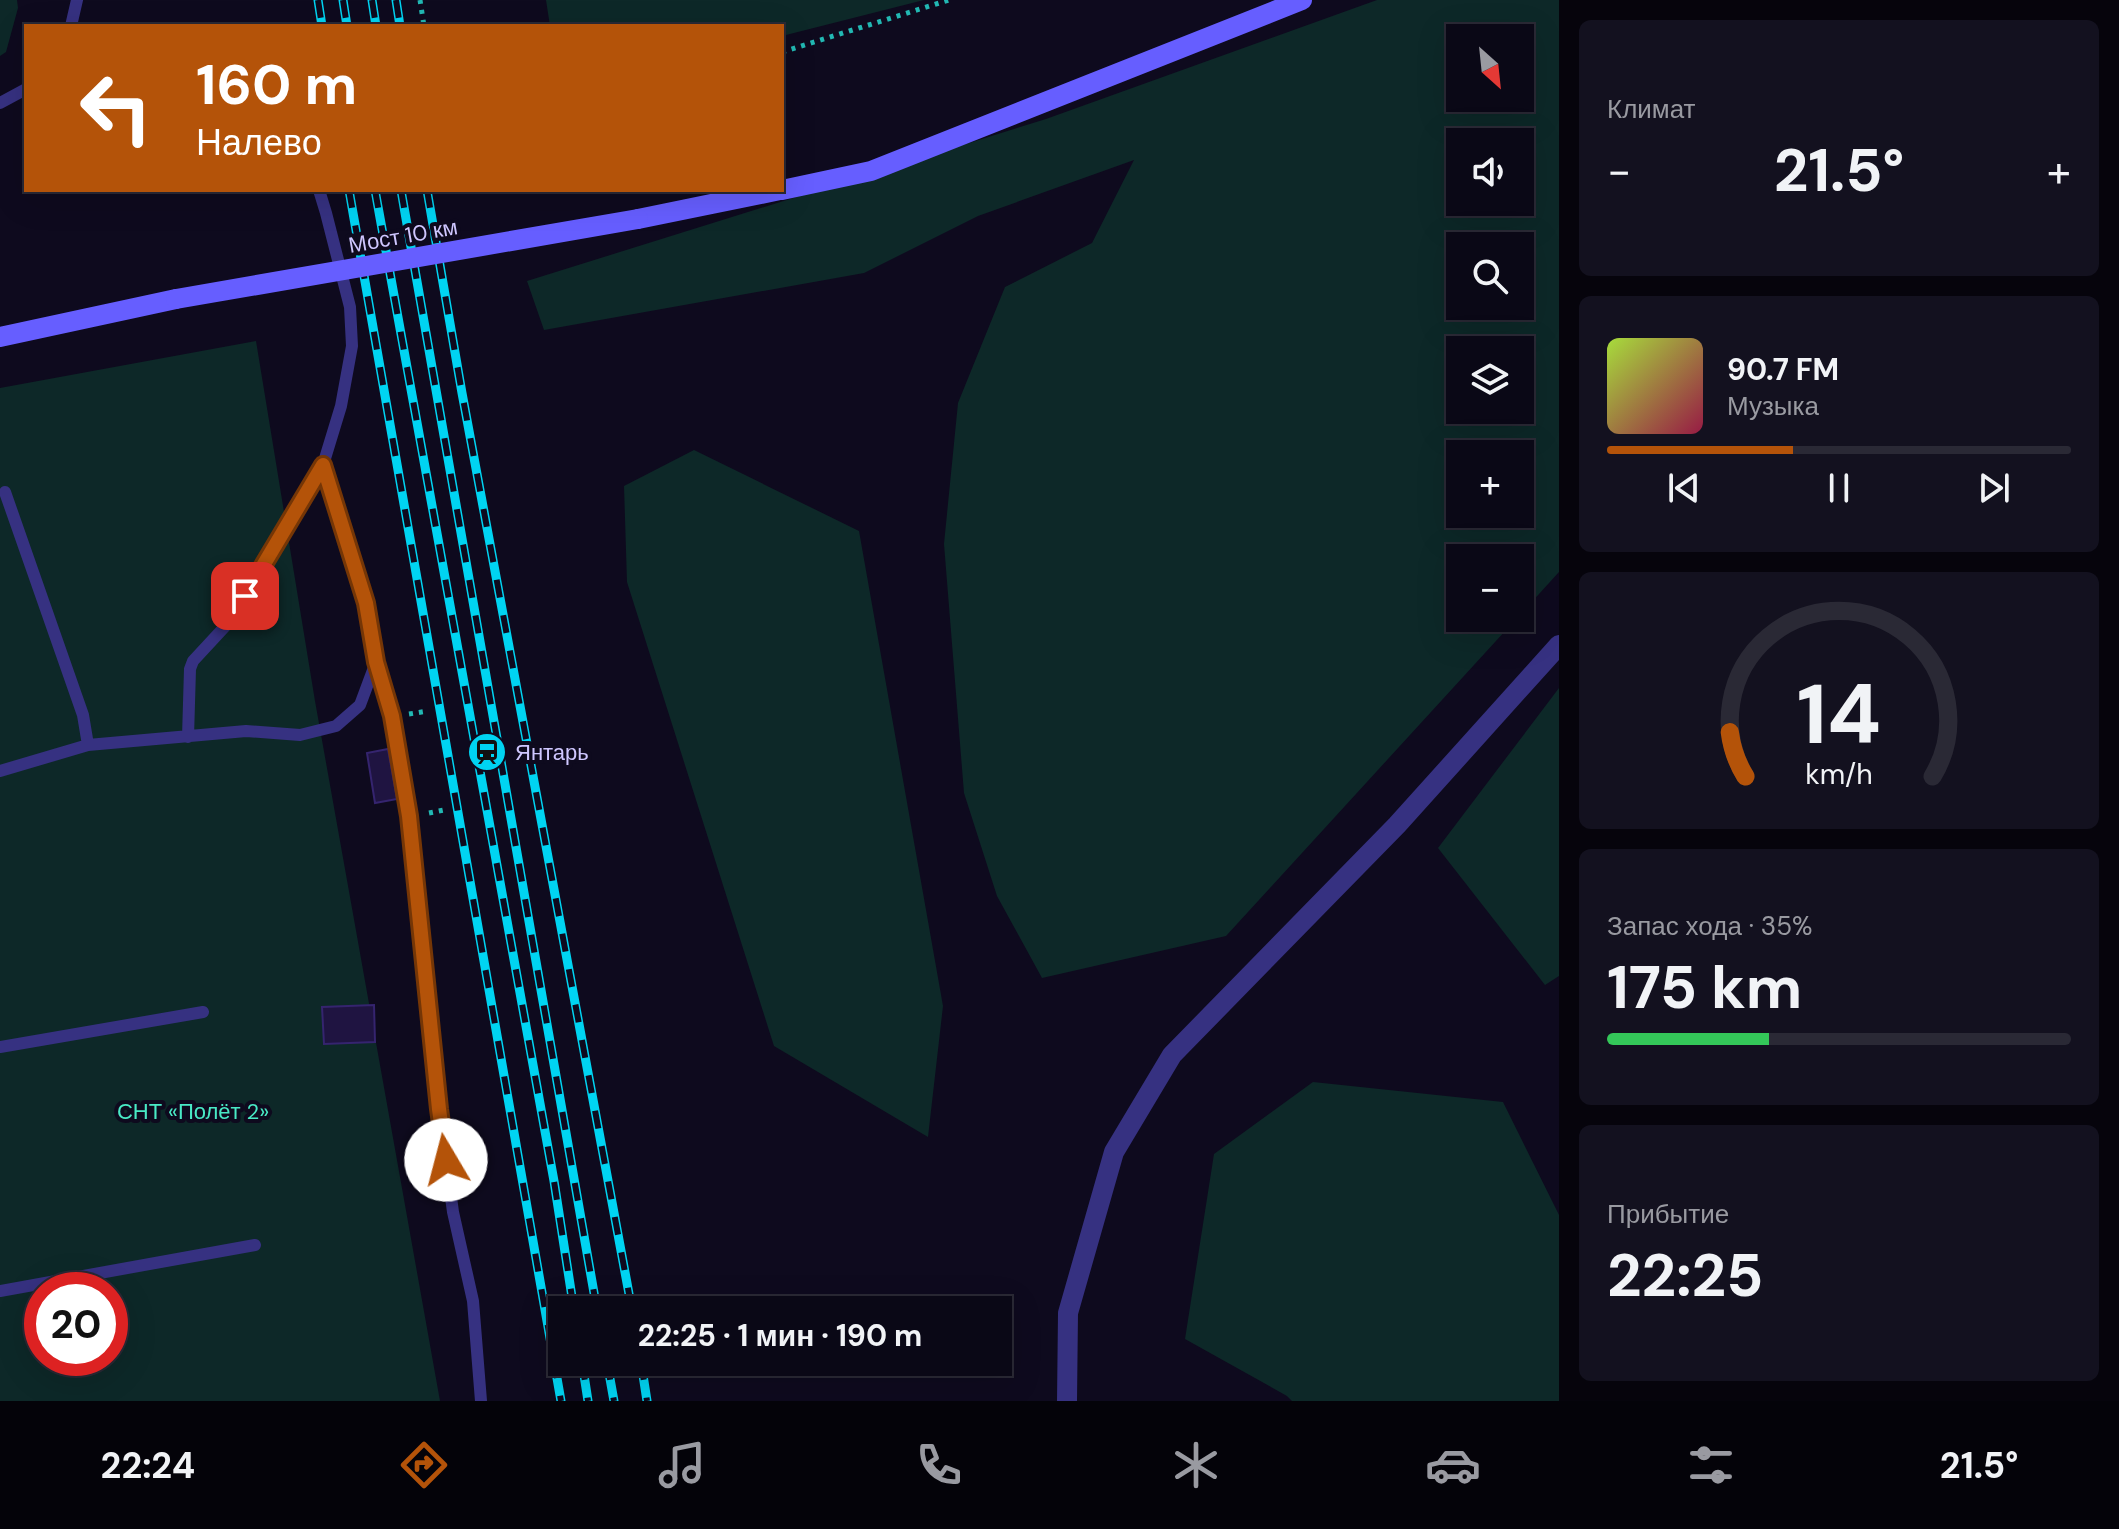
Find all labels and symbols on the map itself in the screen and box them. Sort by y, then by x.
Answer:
north arrow [1446,24,1534,112]
street label: Мост 10 км [346,212,460,260]
pin [211,562,279,630]
station icon: Янтарь [466,731,508,773]
place label: Янтарь [515,738,589,767]
park label: СНТ «Полёт 2» [117,1097,269,1126]
position arrow [404,1118,488,1202]
speed limit sign: 20 [24,1272,128,1376]

